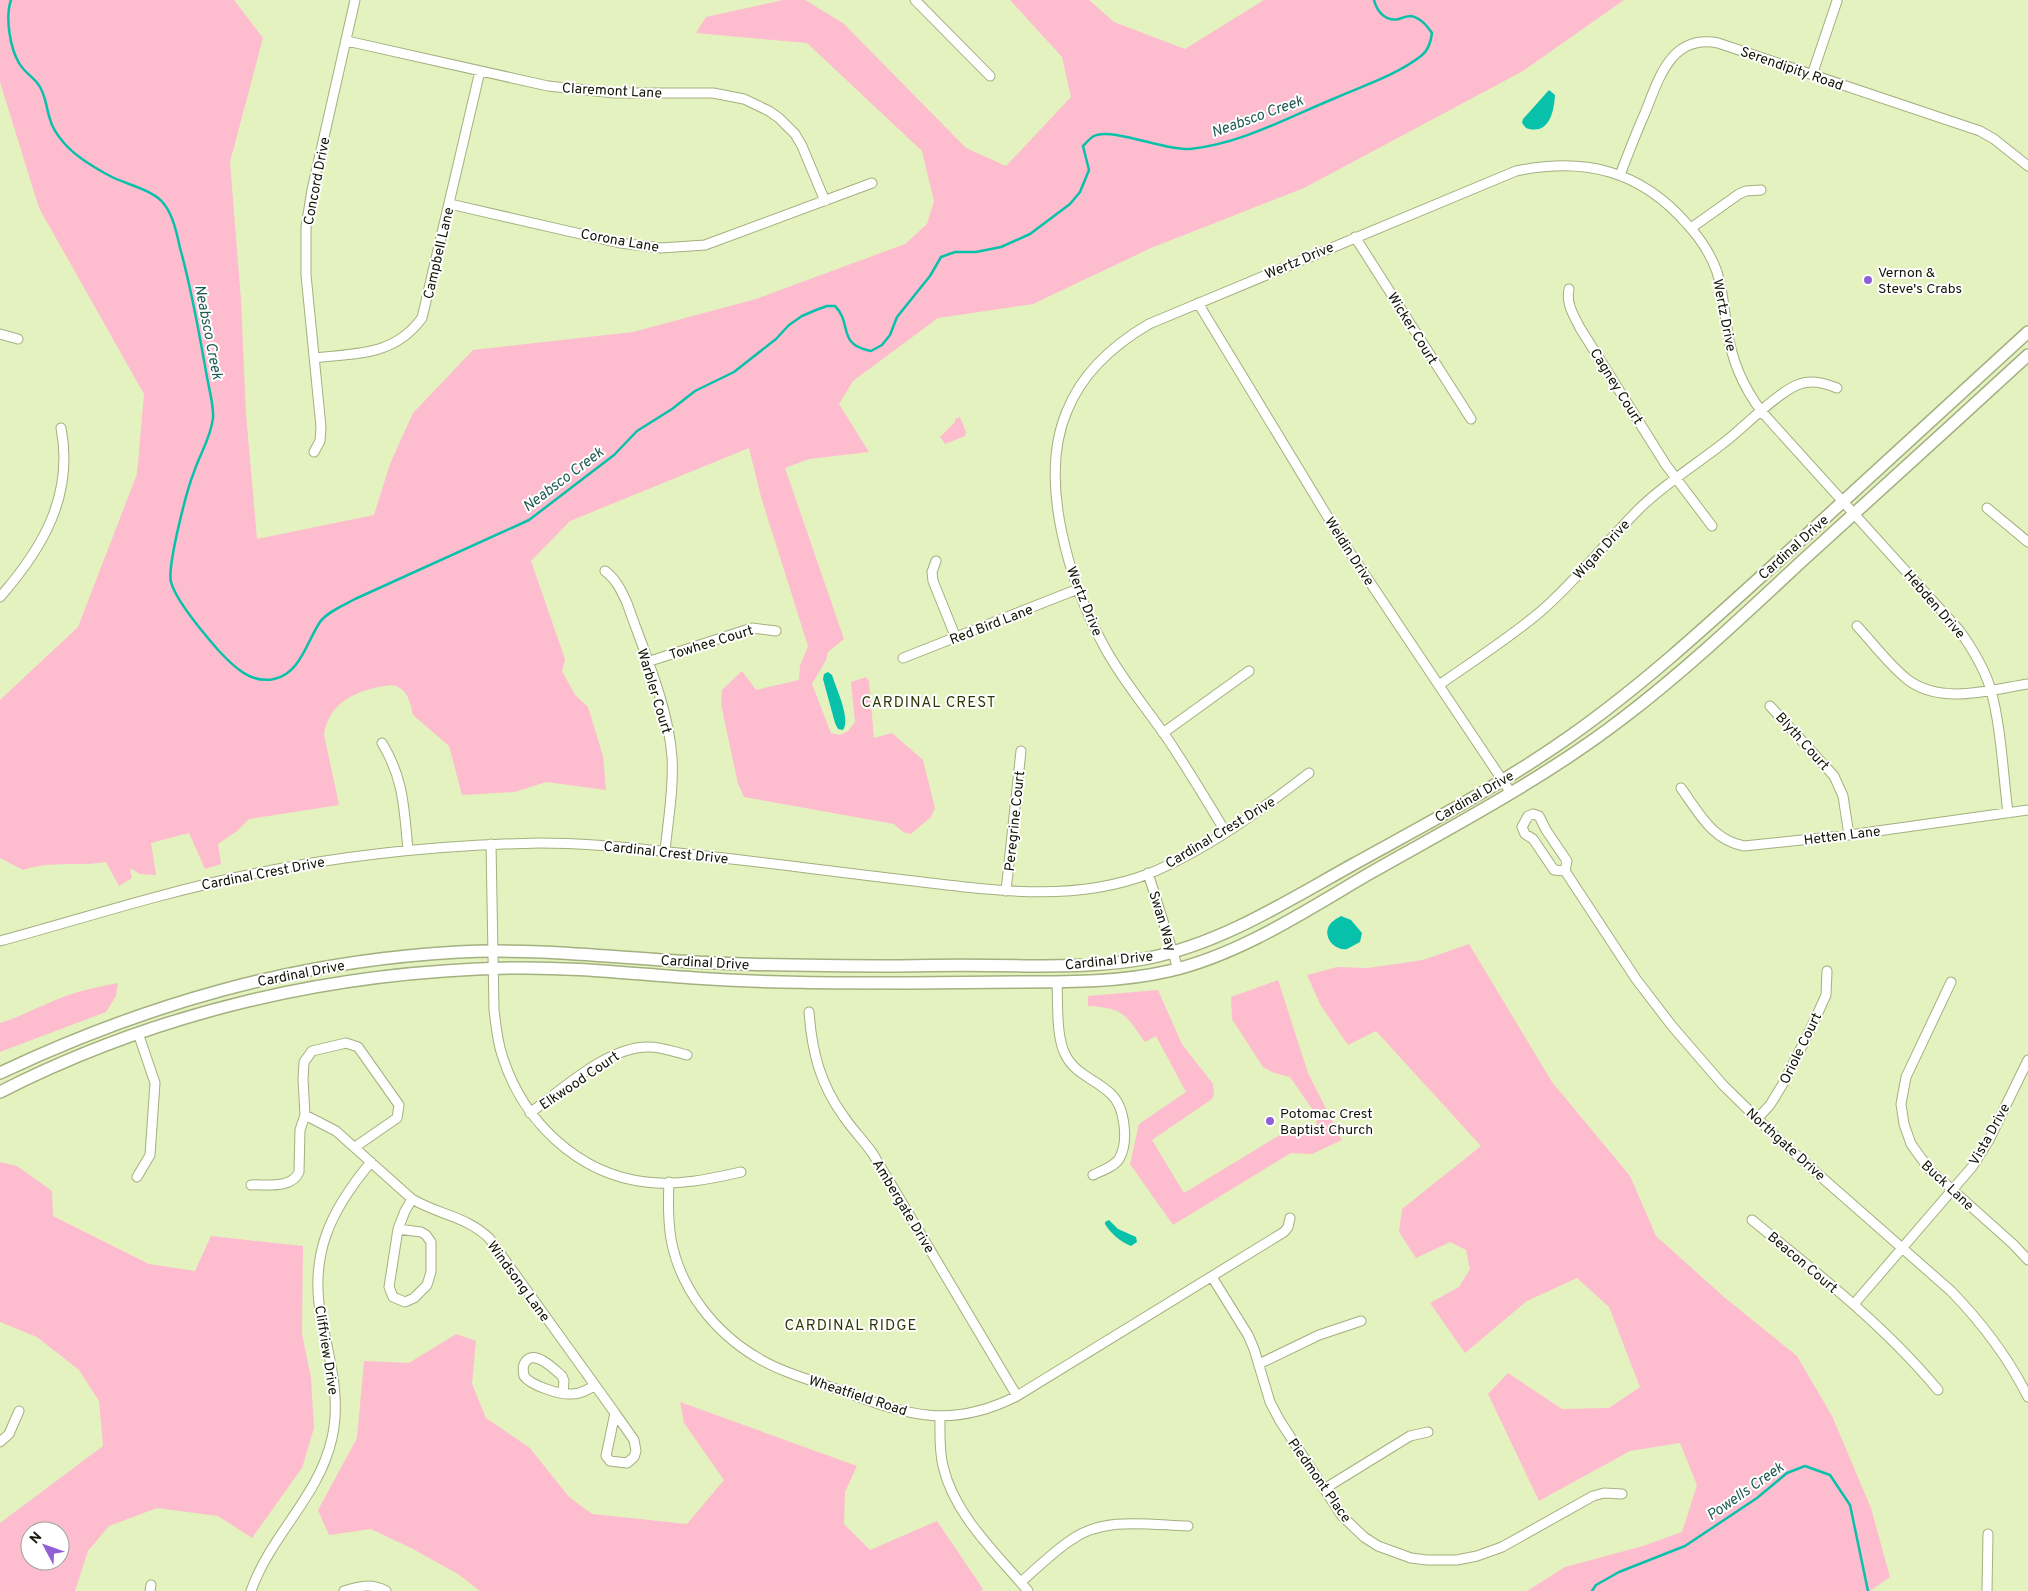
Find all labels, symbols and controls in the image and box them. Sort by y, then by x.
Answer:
street label: Serendipity Road [1738,44,1845,95]
street label: Claremont Lane [561,80,662,103]
water label: Neabsco Creek [1209,92,1306,143]
street label: Concord Drive [301,136,334,227]
street label: Campbell Lane [421,206,458,301]
street label: Corona Lane [579,226,660,257]
street label: Wertz Drive [1262,239,1337,284]
place label: Vernon & Steve's Crabs [1878,265,1962,298]
marker: Vernon & Steve's Crabs [1862,274,1874,286]
street label: Wertz Drive [1708,278,1739,353]
water label: Neabsco Creek [189,283,226,382]
street label: Wicker Court [1383,290,1441,368]
street label: Cagney Court [1586,346,1646,428]
water label: Neabsco Creek [520,443,608,517]
street label: Cardinal Drive [1755,512,1833,584]
street label: Weldin Drive [1320,514,1377,589]
street label: Wigan Drive [1570,517,1634,583]
street label: Wertz Drive [1062,564,1105,639]
street label: Hebden Drive [1899,567,1968,643]
street label: Red Bird Lane [947,602,1036,649]
street label: Towhee Court [667,623,756,664]
street label: Warbler Court [633,647,675,736]
district label: CARDINAL CREST [861,694,997,713]
street label: Blyth Court [1771,709,1832,775]
street label: Cardinal Drive [1432,768,1517,827]
street label: Peregrine Court [1002,770,1029,872]
street label: Cardinal Crest Drive [1163,794,1279,873]
street label: Hetten Lane [1803,823,1882,850]
street label: Cardinal Crest Drive [603,838,729,868]
street label: Cardinal Crest Drive [200,854,326,895]
street label: Swan Way [1144,889,1179,954]
street label: Cardinal Drive [1064,948,1154,975]
street label: Cardinal Drive [660,953,750,974]
street label: Cardinal Drive [256,958,346,991]
street label: Oriole Court [1777,1010,1826,1087]
street label: Elkwood Court [537,1048,623,1114]
street label: Vista Drive [1966,1101,2014,1169]
street label: Northgate Drive [1742,1105,1828,1185]
place label: Potomac Crest Baptist Church [1280,1106,1373,1139]
marker: Potomac Crest Baptist Church [1264,1115,1276,1127]
street label: Ambergate Drive [868,1157,937,1257]
street label: Buck Lane [1917,1157,1977,1215]
street label: Beacon Court [1764,1229,1841,1297]
street label: Windsong Lane [483,1238,553,1326]
street label: Cliffview Drive [310,1304,341,1396]
district label: CARDINAL RIDGE [784,1317,918,1336]
street label: Wheatfield Road [806,1372,909,1420]
street label: Piedmont Place [1283,1436,1354,1526]
water label: Powells Creek [1704,1458,1788,1526]
north arrow [20,1521,70,1571]
text: N [27,1529,46,1548]

